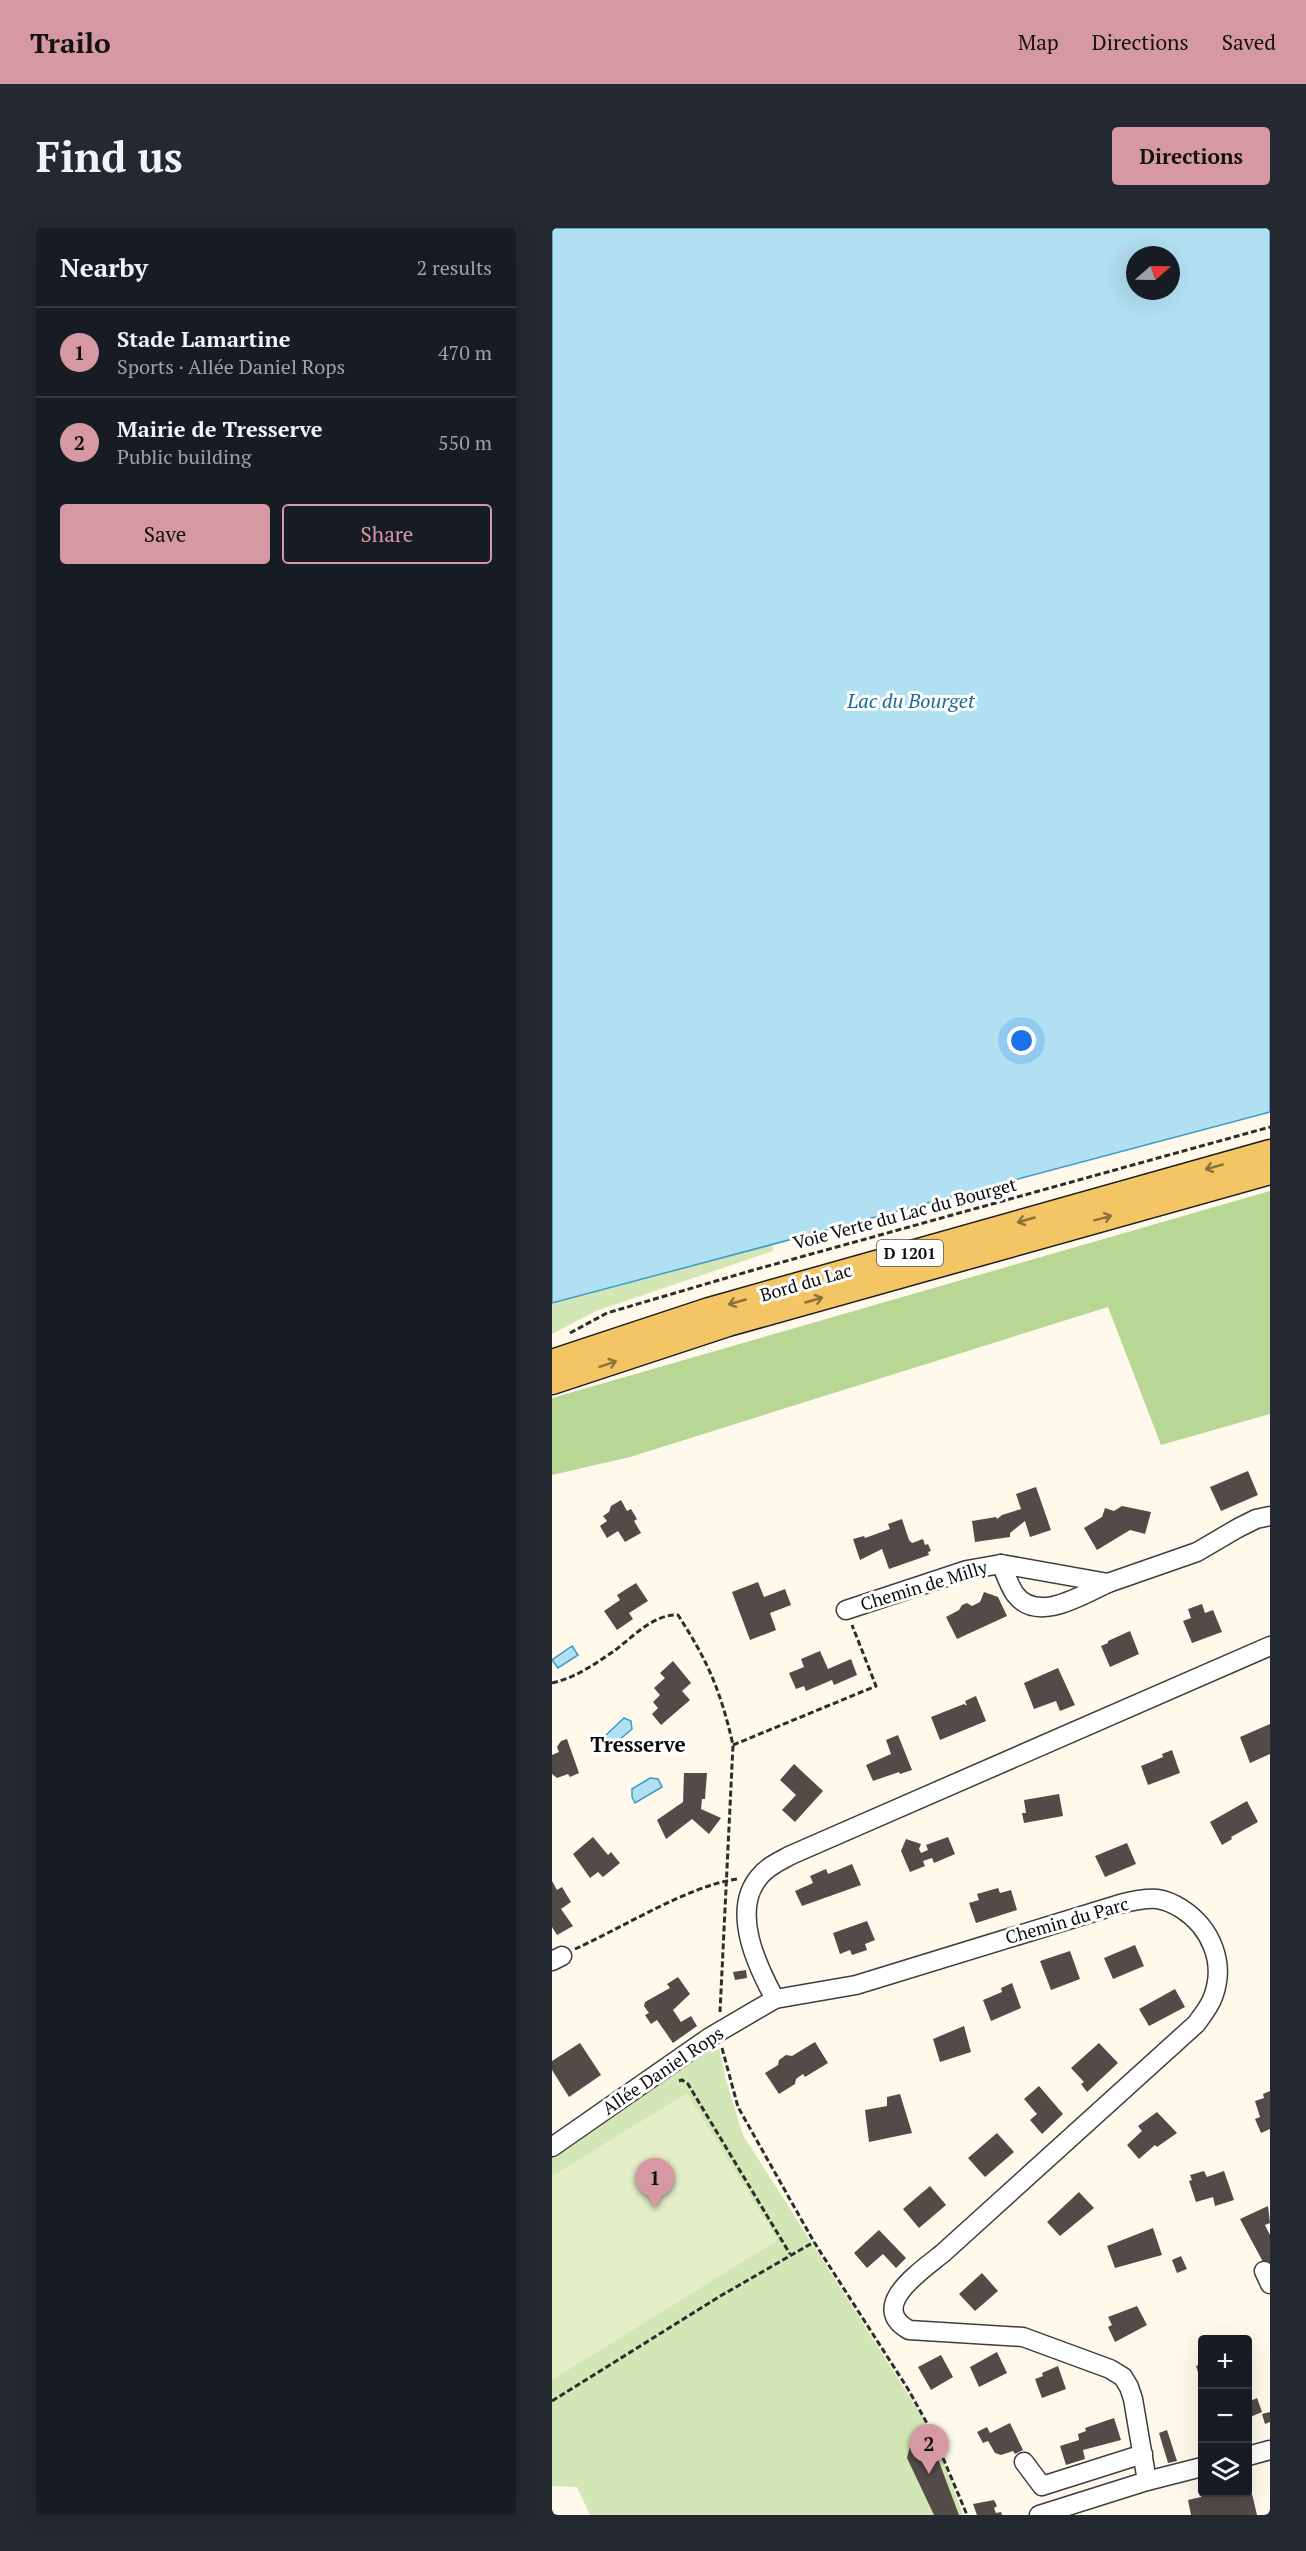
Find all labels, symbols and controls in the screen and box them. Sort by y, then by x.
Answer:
text: Trailo [30,24,111,61]
text: Map [1018,28,1059,56]
text: Directions [1092,28,1189,56]
text: Saved [1222,28,1276,56]
button: Directions [1112,127,1270,185]
text: Find us [36,128,183,184]
north arrow [1126,246,1180,300]
text: Nearby [60,250,148,284]
text: 2 results [417,254,492,281]
text: Stade Lamartine [117,324,290,353]
text: 1 [74,339,85,366]
text: 470 m [438,339,492,366]
text: Sports · Allée Daniel Rops [117,353,345,380]
text: Mairie de Tresserve [117,414,323,443]
text: 2 [74,429,85,456]
text: 550 m [438,429,492,456]
text: Public building [117,443,251,470]
button: Save [60,504,270,564]
button: Share [282,504,492,564]
water label: Lac du Bourget [846,687,976,714]
your location [1007,1026,1036,1055]
one-way arrow [1205,1162,1224,1174]
street label: Voie Verte du Lac du Bourget [790,1172,1019,1254]
one-way arrow [1093,1212,1112,1223]
one-way arrow [1017,1215,1036,1226]
road number: D 1201 [877,1240,943,1266]
street label: Bord du Lac [757,1257,854,1307]
one-way arrow [804,1293,823,1305]
one-way arrow [728,1297,747,1308]
one-way arrow [598,1357,617,1368]
street label: Chemin de Milly [857,1554,991,1616]
district label: Tresserve [590,1730,686,1758]
street label: Chemin du Parc [1002,1891,1131,1949]
street label: Allée Daniel Rops [597,2021,728,2120]
pin: 1 [636,2158,674,2208]
map controls [1198,2335,1252,2497]
button: + [1198,2335,1252,2389]
button: − [1198,2389,1252,2443]
pin: 2 [910,2424,949,2474]
button: layers [1198,2443,1252,2497]

